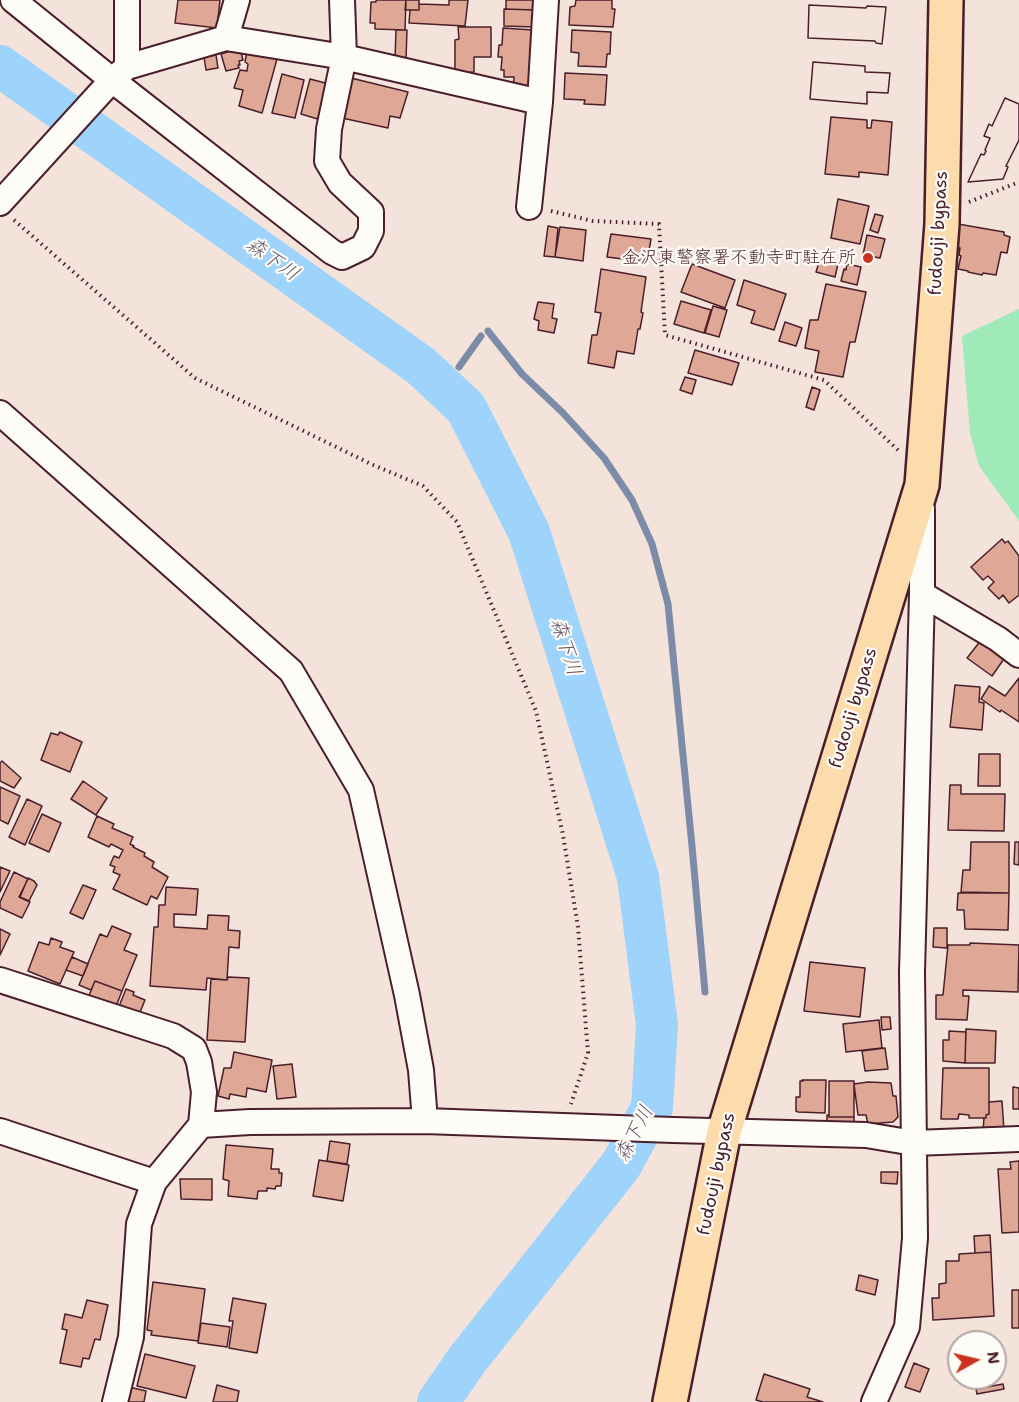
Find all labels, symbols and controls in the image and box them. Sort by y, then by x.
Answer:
street label: fudouji bypass [925,170,953,296]
water label: 森下川 [241,233,303,287]
place label: 金沢東警察署不動寺町駐在所 [622,247,856,269]
marker: 金沢東警察署不動寺町駐在所 [861,251,875,265]
water label: 森下川 [544,615,586,679]
street label: fudouji bypass [825,645,883,771]
water label: 森下川 [611,1102,659,1166]
street label: fudouji bypass [693,1111,741,1237]
north arrow [947,1330,1007,1390]
text: N [982,1350,1005,1365]

